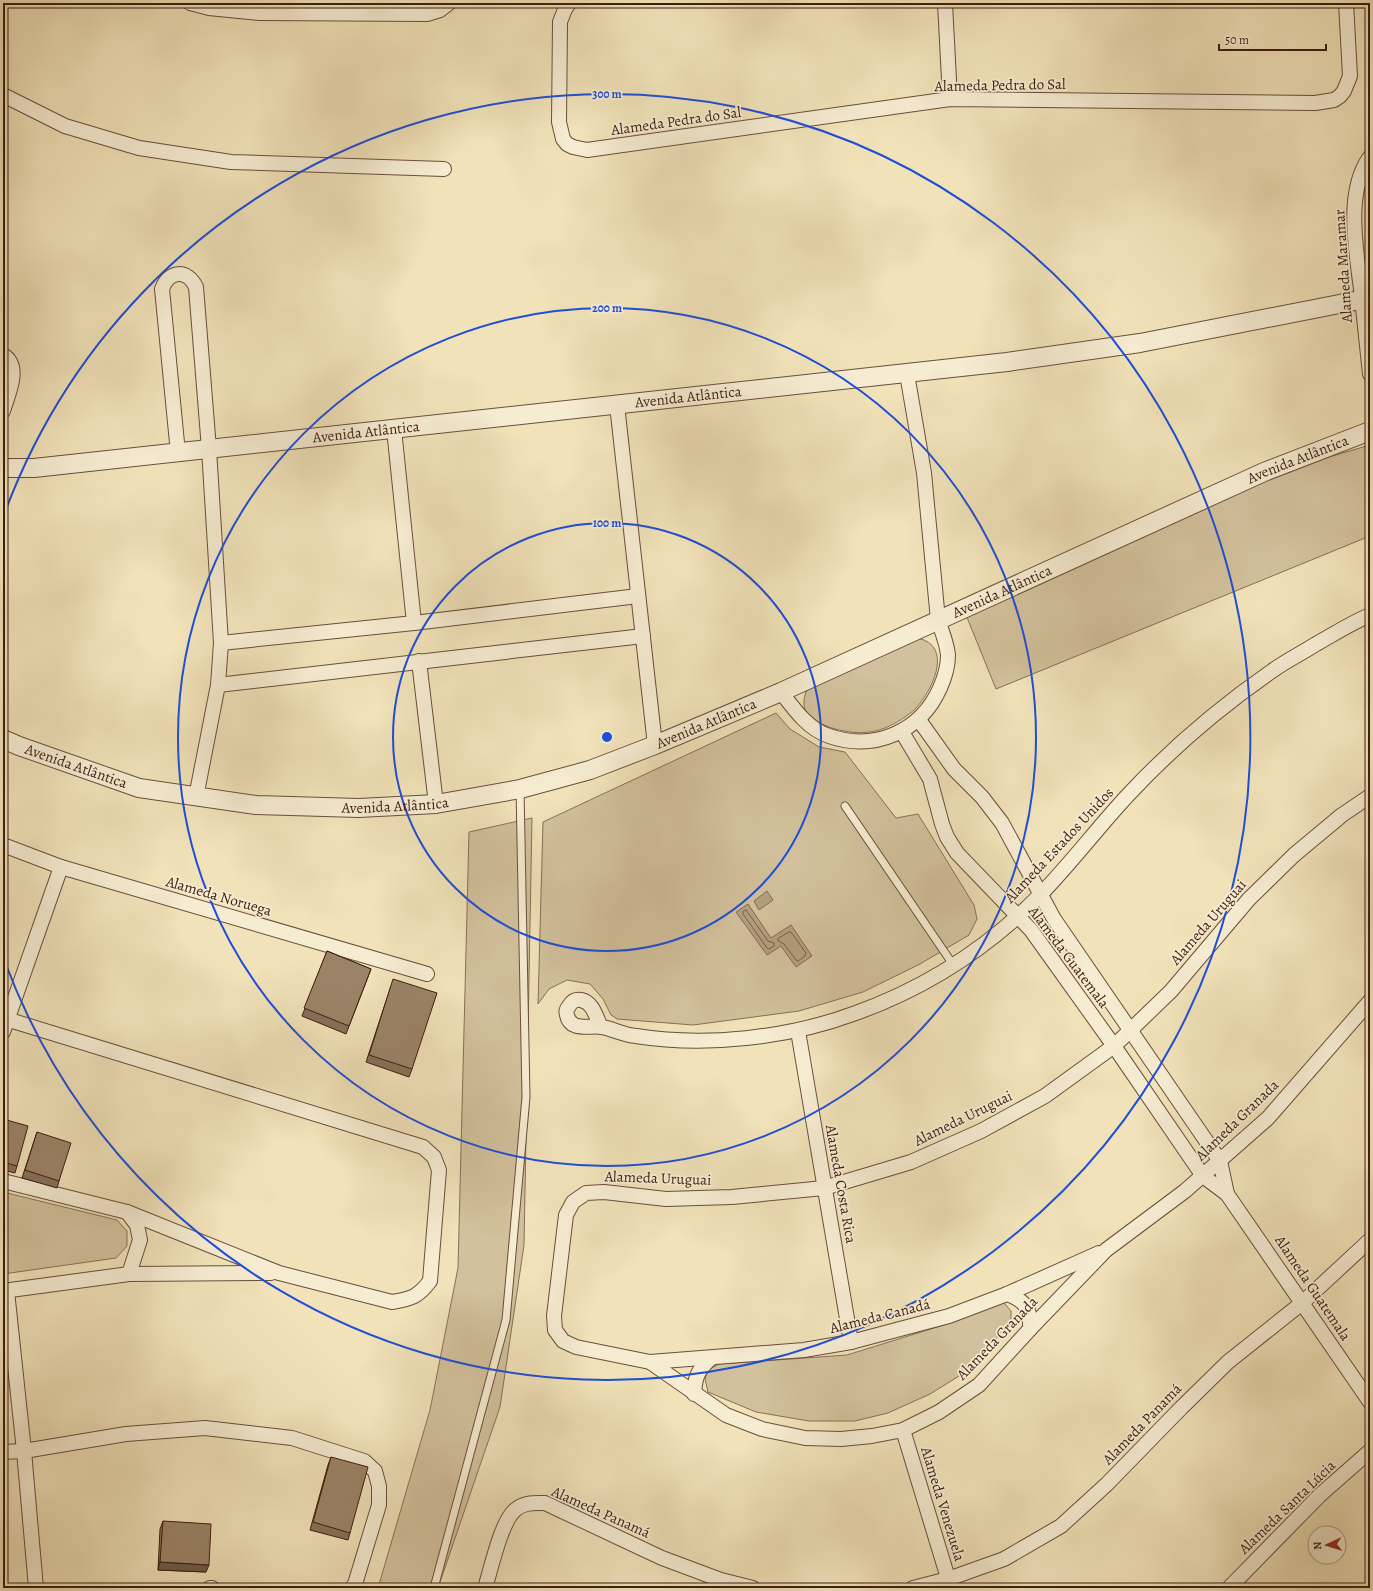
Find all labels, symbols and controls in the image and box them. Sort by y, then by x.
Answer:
scale bar [1219,26,1326,52]
text: 50 m [1225,32,1249,48]
street label: Alameda Pedra do Sal [933,74,1066,96]
text: 300 m [592,86,622,102]
street label: Alameda Pedra do Sal [609,102,743,140]
street label: Alameda Maramar [1329,208,1357,324]
text: 200 m [592,300,622,316]
street label: Avenida Atlântica [633,381,742,413]
street label: Avenida Atlântica [311,416,420,448]
street label: Avenida Atlântica [1243,430,1351,489]
text: 100 m [593,515,621,531]
street label: Avenida Atlântica [948,560,1055,623]
street label: Avenida Atlântica [652,693,759,754]
centre of rings [600,730,614,744]
street label: Avenida Atlântica [21,739,130,793]
street label: Alameda Estados Unidos [999,783,1118,908]
street label: Avenida Atlântica [340,792,450,818]
street label: Alameda Noruega [163,871,274,921]
street label: Alameda Uruguai [1165,875,1251,970]
street label: Alameda Guatemala [1023,901,1114,1012]
street label: Alameda Granada [1190,1075,1283,1166]
street label: Alameda Uruguai [910,1086,1015,1151]
street label: Alameda Costa Rica [821,1122,861,1245]
street label: Alameda Uruguai [603,1166,712,1190]
street label: Alameda Guatemala [1270,1231,1356,1345]
street label: Alameda Granada [951,1292,1042,1385]
street label: Alameda Canadá [827,1294,932,1338]
street label: Alameda Panamá [1097,1379,1186,1470]
street label: Alameda Venezuela [916,1444,970,1564]
street label: Alameda Santa Lúcia [1234,1456,1340,1559]
street label: Alameda Panamá [548,1481,653,1543]
north arrow [1307,1525,1347,1565]
text: N [1310,1541,1325,1550]

